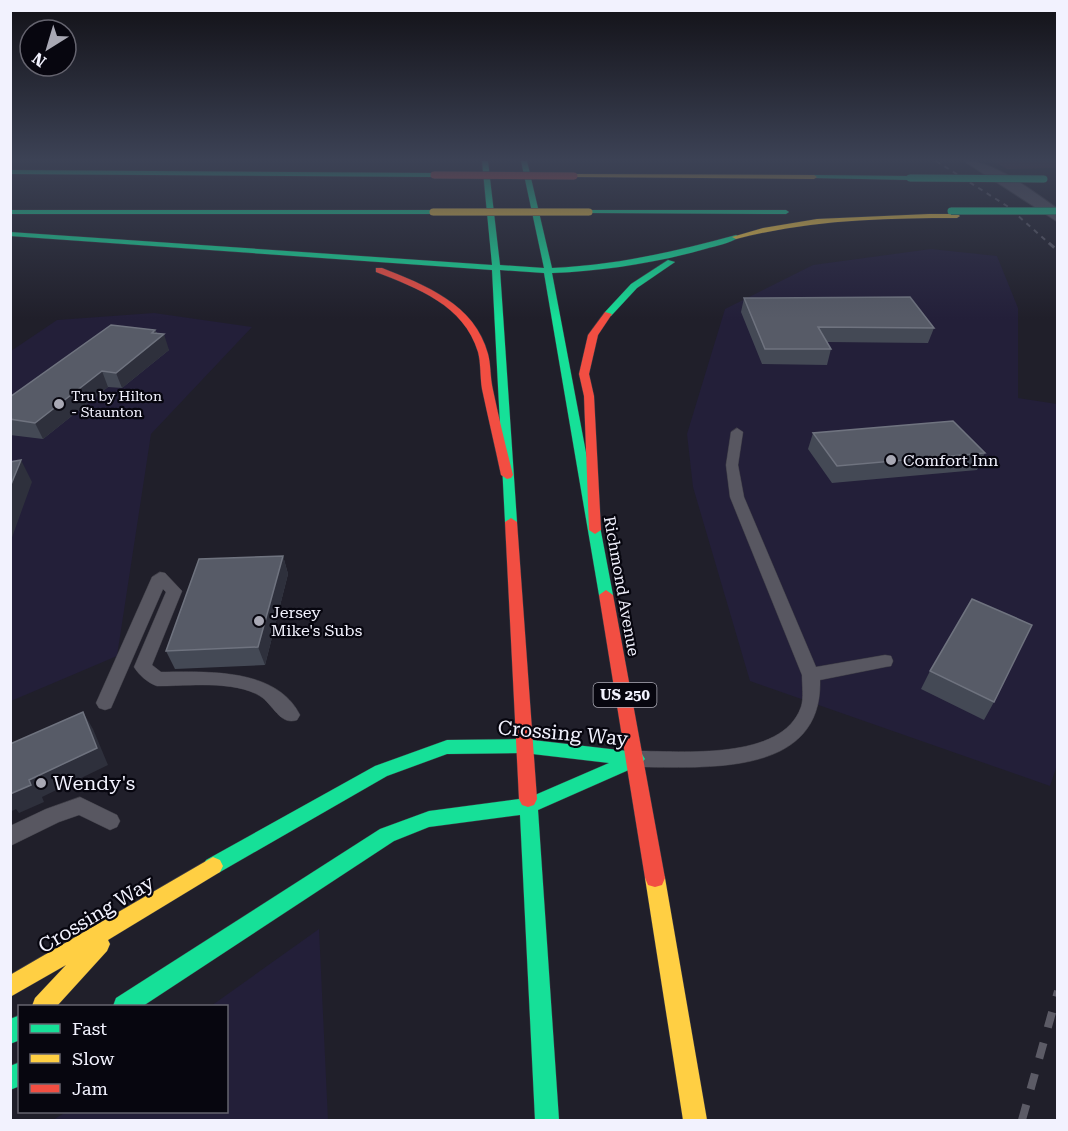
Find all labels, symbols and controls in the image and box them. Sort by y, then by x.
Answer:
north arrow [18,18,78,78]
text: N [29,48,50,71]
place label: Tru by Hilton - Staunton [71,388,162,420]
marker: Tru by Hilton - Staunton [52,397,66,411]
place label: Comfort Inn [903,451,998,470]
marker: Comfort Inn [884,453,898,467]
street label: Richmond Avenue [600,515,643,658]
place label: Jersey Mike's Subs [271,603,363,640]
marker: Jersey Mike's Subs [252,614,266,628]
road number: US 250 [594,683,656,707]
street label: Crossing Way [497,715,629,751]
place label: Wendy's [53,771,135,795]
marker: Wendy's [34,776,48,790]
street label: Crossing Way [34,870,158,958]
legend [18,1005,228,1113]
text: Fast [72,1018,107,1039]
text: Slow [72,1048,114,1069]
text: Jam [72,1078,108,1099]

